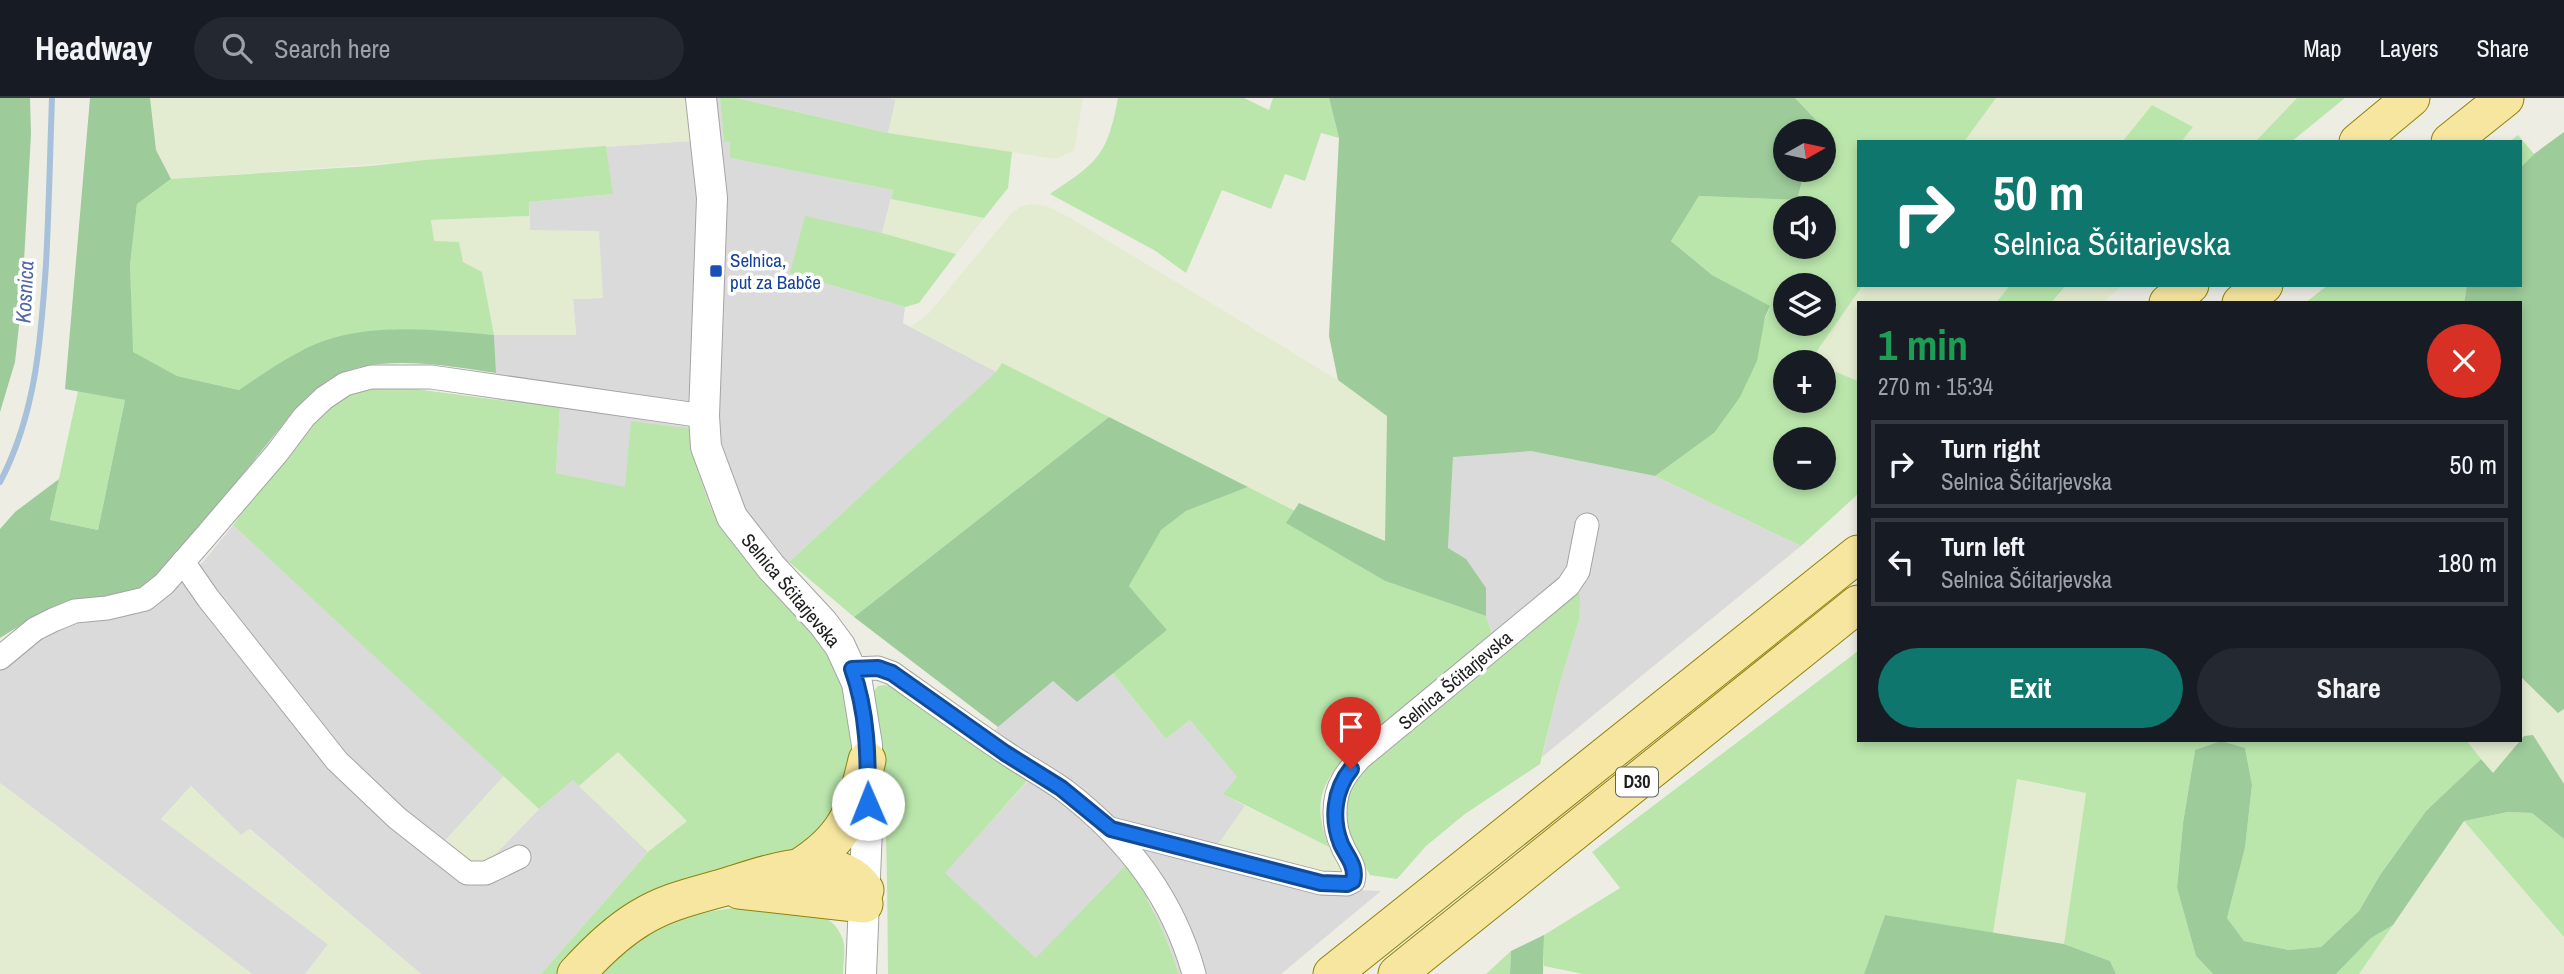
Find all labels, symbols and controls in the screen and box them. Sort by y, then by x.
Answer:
search box [194,17,684,80]
text: Headway [35,26,152,70]
icon: search [218,29,256,67]
text: Search here [274,31,390,66]
text: Map [2303,32,2341,64]
text: Layers [2379,32,2438,64]
text: Share [2476,32,2529,64]
north arrow [1773,119,1836,182]
map controls [1773,119,1836,490]
text: 50 m [1993,159,2085,225]
icon: right [1878,168,1969,259]
button: sound [1773,196,1836,259]
text: Selnica Šćitarjevska [1993,222,2231,265]
place label: Selnica, put za Babče [730,247,821,295]
water label: Kosnica [8,260,41,324]
marker: Selnica, put za Babče [708,263,724,279]
button: layers [1773,273,1836,336]
text: 1 min [1878,317,1968,373]
button: close [2427,324,2501,398]
button: + [1773,350,1836,413]
text: 270 m · 15:34 [1878,371,1993,402]
button: − [1773,427,1836,490]
text: Turn right [1941,431,2040,466]
icon: right [1882,445,1920,483]
text: 50 m [2450,447,2497,482]
text: Selnica Šćitarjevska [1941,466,2112,497]
street label: Selnica Šćitarjevska [736,528,847,653]
text: Turn left [1941,529,2025,564]
icon: left [1882,543,1920,581]
text: 180 m [2438,545,2497,580]
text: Selnica Šćitarjevska [1941,564,2112,595]
street label: Selnica Šćitarjevska [1393,624,1518,735]
button: Exit [1878,648,2183,728]
button: Share [2197,648,2501,728]
pin [1321,697,1381,769]
icon: arrive [1332,708,1370,746]
position arrow [831,767,905,841]
road number: D30 [1616,768,1658,796]

